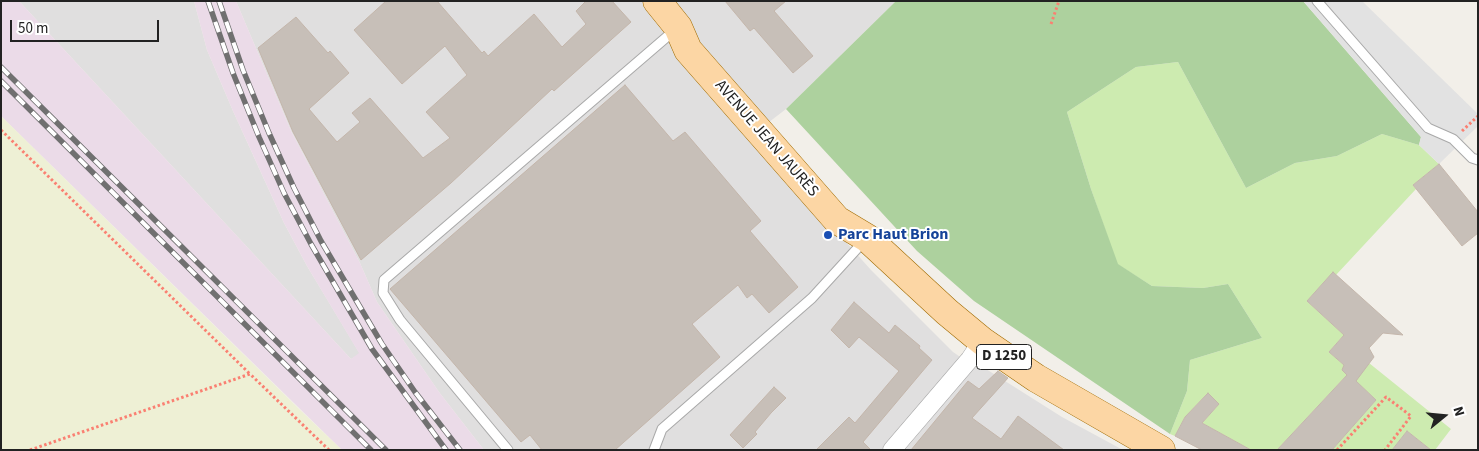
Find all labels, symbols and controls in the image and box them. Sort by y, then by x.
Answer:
scale bar [12,10,161,42]
text: 50 m [18,18,48,39]
street label: AVENUE JEAN JAURÈS [710,77,822,201]
place label: Parc Haut Brion [838,225,948,245]
marker: Parc Haut Brion [822,229,834,241]
road number: D 1250 [976,344,1032,370]
north arrow [1419,391,1469,441]
text: N [1447,404,1469,419]

